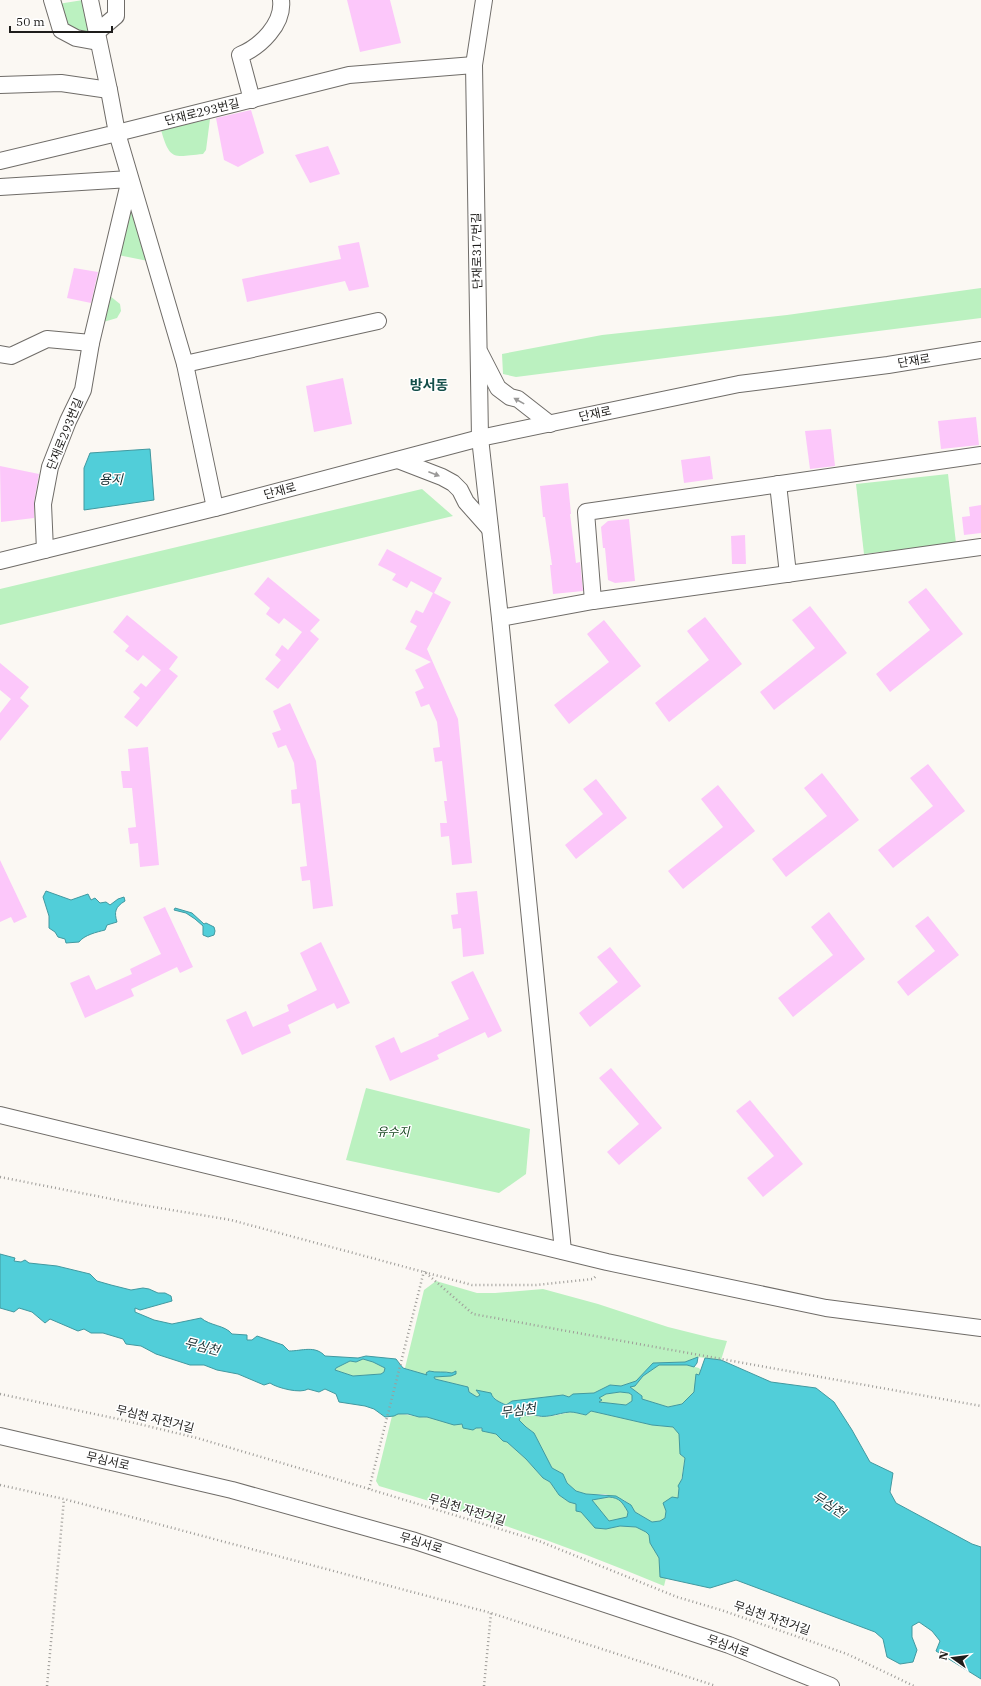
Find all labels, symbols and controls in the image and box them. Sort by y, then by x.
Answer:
scale bar [10,8,112,34]
text: 50 m [16,14,45,29]
street label: 단재로293번길 [163,95,241,128]
street label: 단재로317번길 [468,212,485,290]
street label: 단재로 [896,351,931,371]
district label: 방서동 [410,376,448,394]
street label: 단재로293번길 [43,395,86,472]
one-way arrow [513,398,525,404]
street label: 단재로 [577,403,613,424]
water label: 용지 [99,471,124,488]
one-way arrow [429,471,441,477]
street label: 단재로 [262,479,298,502]
park label: 유수지 [376,1124,411,1139]
water label: 무심천 [182,1334,222,1359]
water label: 무심천 [499,1400,538,1421]
street label: 무심천 자전거길 [114,1402,196,1435]
street label: 무심서로 [85,1448,131,1473]
water label: 무심천 [809,1488,849,1522]
street label: 무심천 자전거길 [427,1491,508,1528]
street label: 무심서로 [398,1529,444,1556]
street label: 무심천 자전거길 [732,1597,812,1638]
street label: 무심서로 [705,1631,751,1660]
north arrow [933,1638,973,1678]
text: N [935,1649,951,1661]

